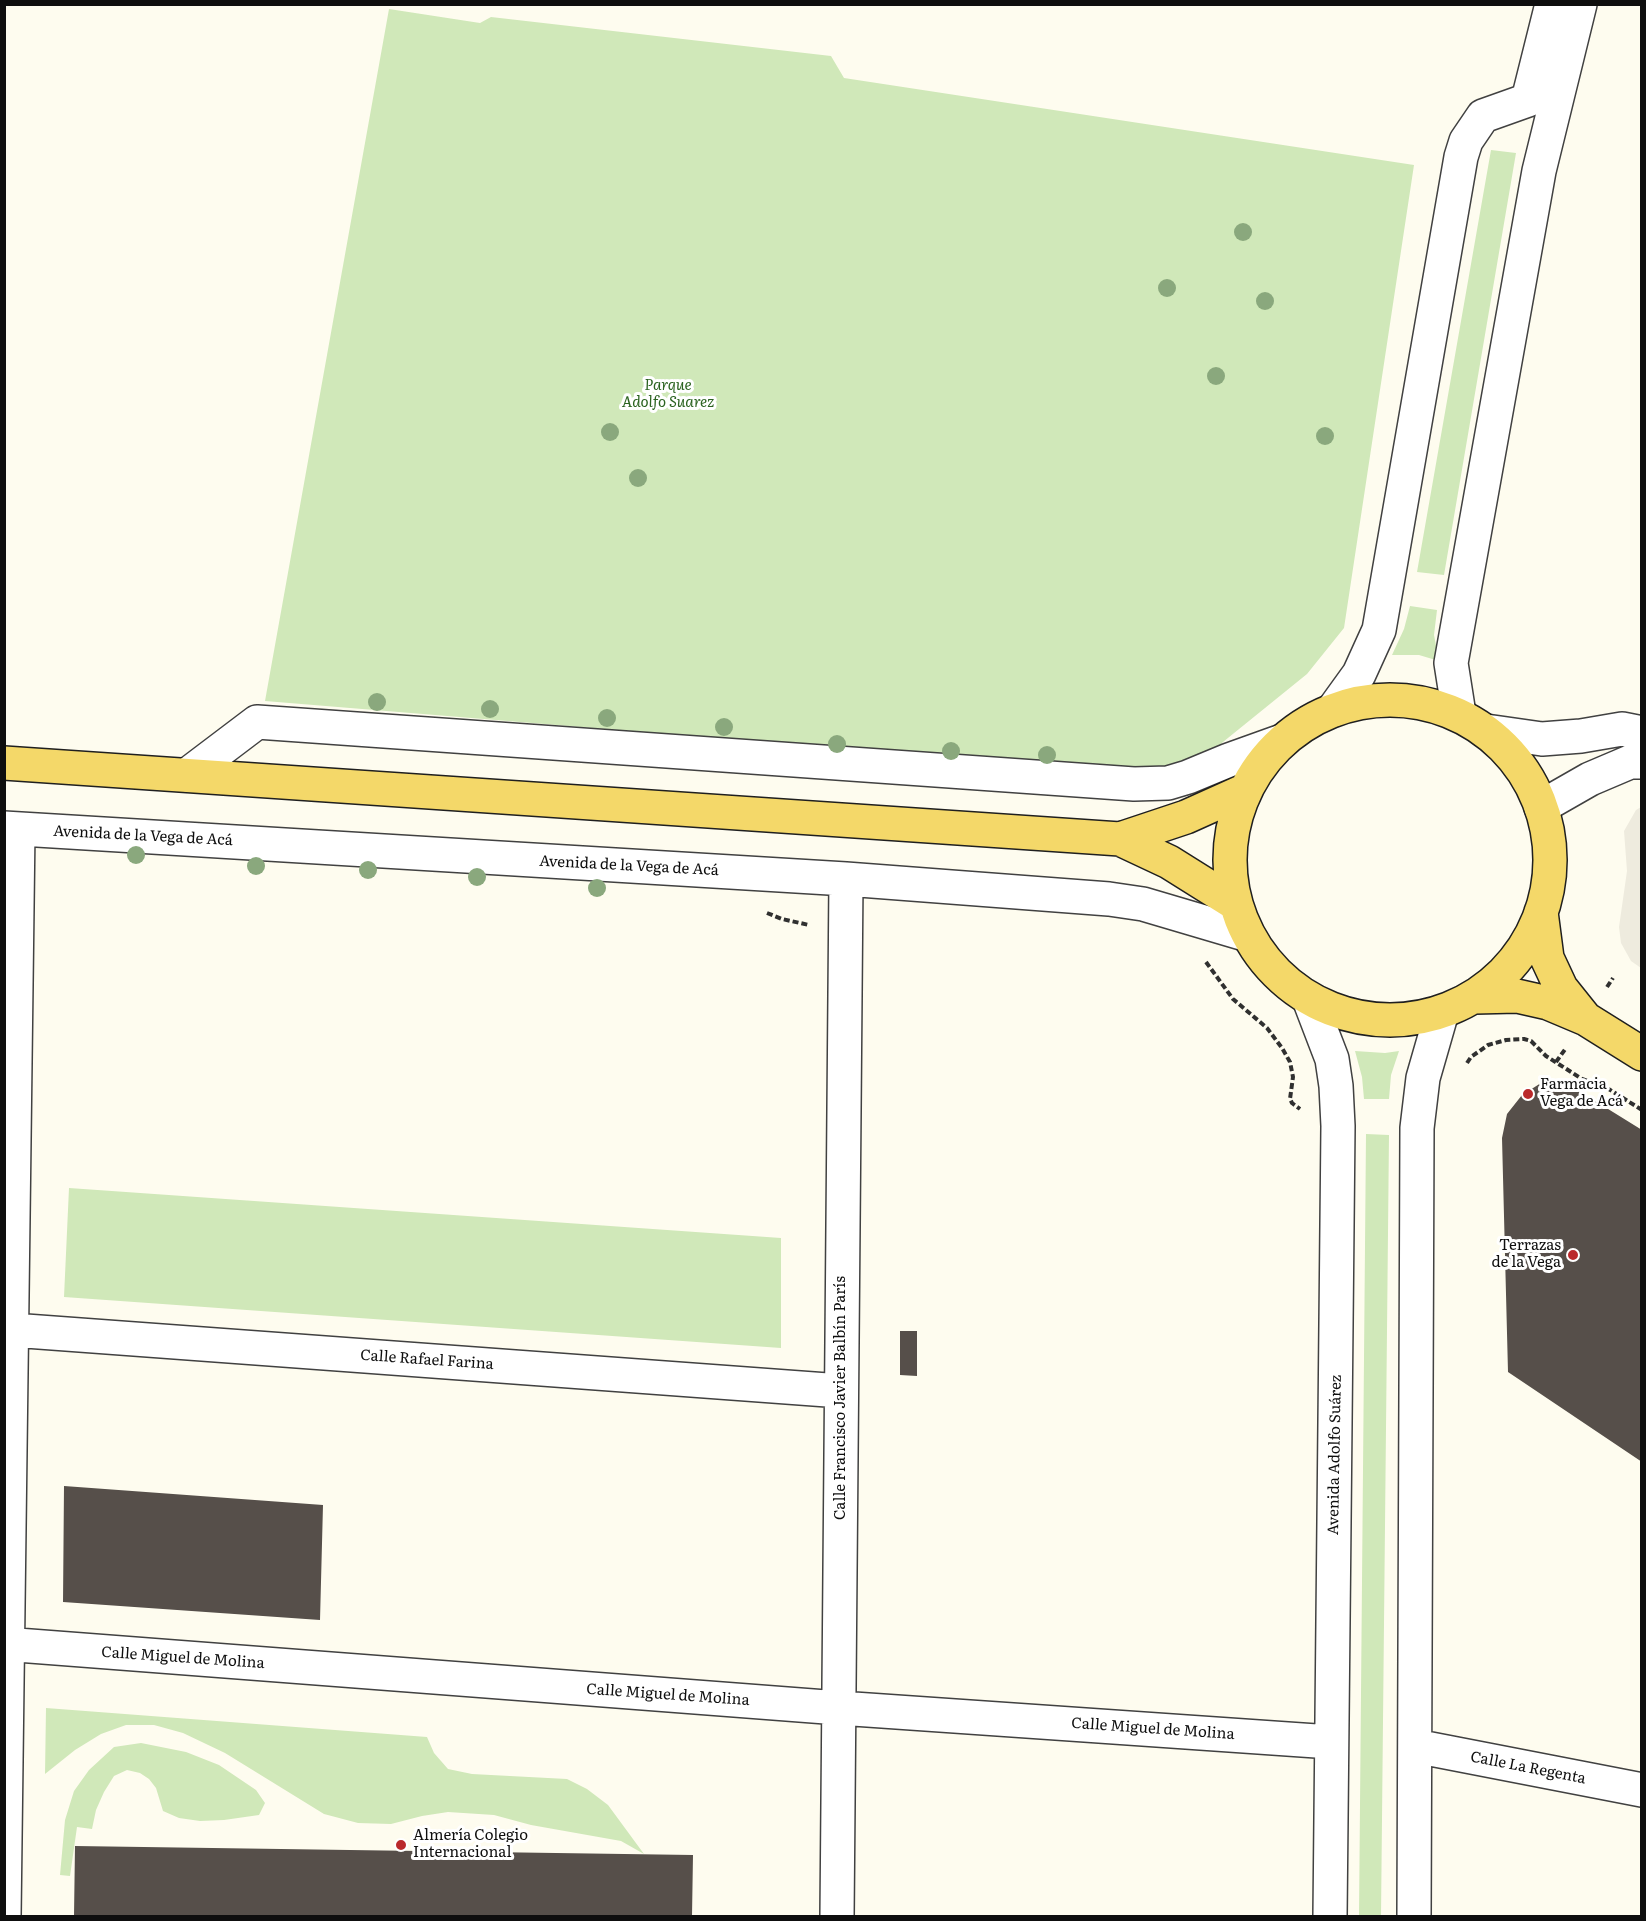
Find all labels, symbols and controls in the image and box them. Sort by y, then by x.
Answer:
park label: Parque Adolfo Suarez [622,377,714,412]
street label: Avenida de la Vega de Acá [53,822,233,850]
street label: Avenida de la Vega de Acá [539,852,719,880]
place label: Farmacia Vega de Acá [1540,1076,1623,1111]
marker: Farmacia Vega de Acá [1521,1087,1535,1101]
place label: Terrazas de la Vega [1491,1237,1561,1272]
marker: Terrazas de la Vega [1566,1248,1580,1262]
street label: Calle Francisco Javier Balbín París [832,1276,850,1520]
street label: Calle Rafael Farina [360,1346,494,1374]
street label: Avenida Adolfo Suárez [1325,1375,1345,1535]
street label: Calle Miguel de Molina [101,1643,265,1673]
street label: Calle Miguel de Molina [586,1680,750,1710]
street label: Calle Miguel de Molina [1071,1714,1235,1744]
street label: Calle La Regenta [1469,1748,1587,1788]
place label: Almería Colegio Internacional [413,1827,528,1862]
marker: Almería Colegio Internacional [394,1838,408,1852]

